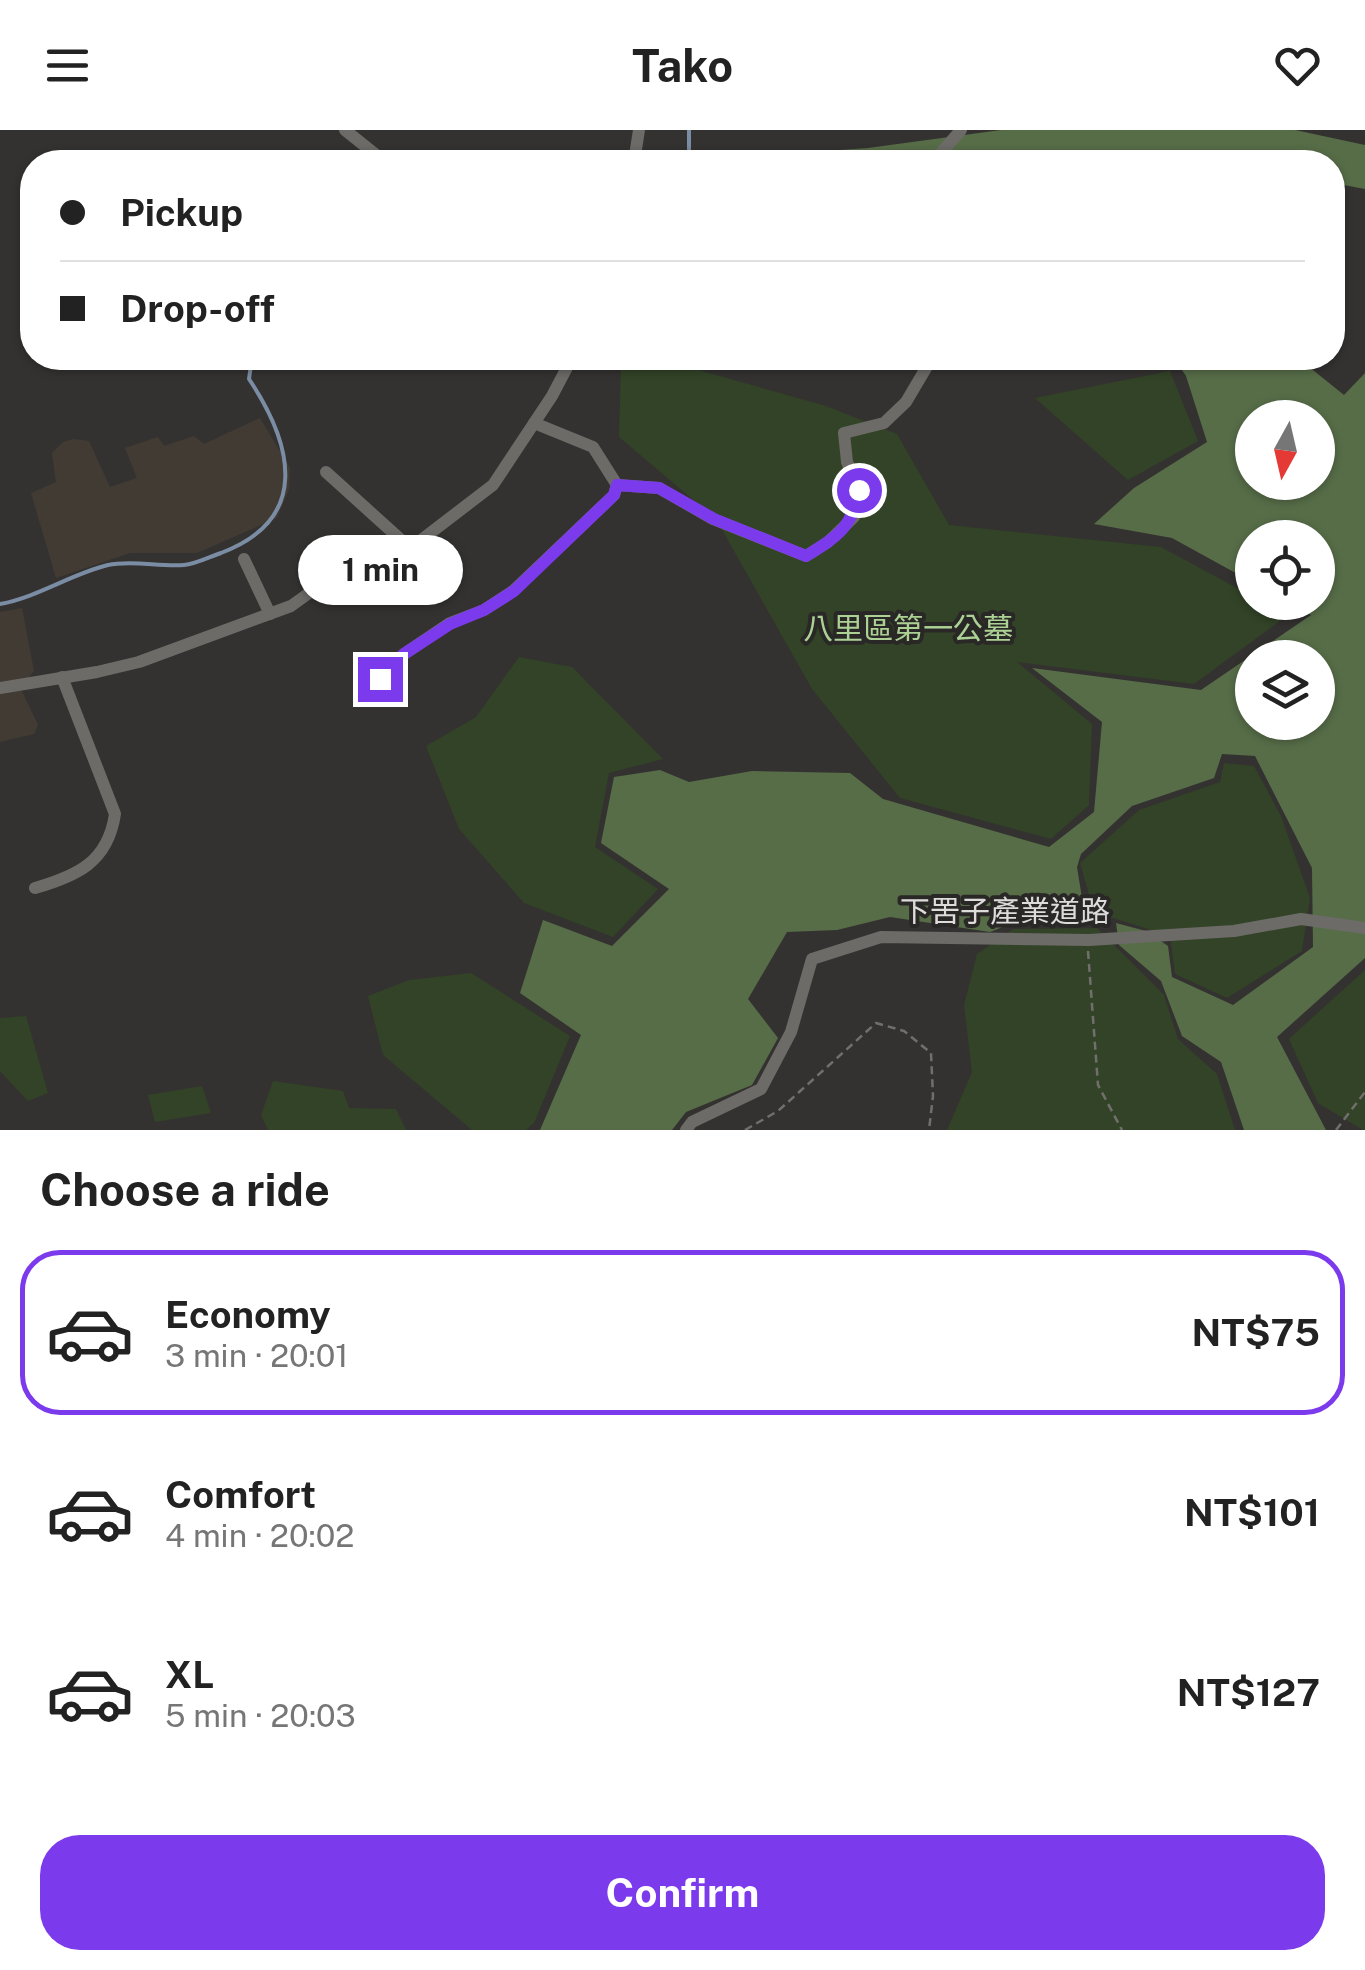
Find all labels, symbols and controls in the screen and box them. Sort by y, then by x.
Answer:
icon: menu [40,38,95,93]
icon: heart [1270,38,1325,93]
text: Tako [632,39,733,92]
text: Pickup [120,190,243,235]
text: Drop-off [120,286,275,331]
north arrow [1235,400,1335,500]
map controls [1235,400,1335,740]
route start [837,468,882,513]
button: locate [1235,520,1335,620]
callout: 1 min [298,534,462,604]
text: 1 min [342,551,419,588]
park label: 八里區第一公墓 [803,610,1013,646]
button: layers [1235,640,1335,740]
route end [358,657,403,702]
street label: 下罟子產業道路 [900,893,1110,929]
text: Choose a ride [40,1163,330,1216]
icon: car [45,1288,135,1378]
text: Economy [165,1292,331,1337]
text: NT$75 [1192,1310,1320,1355]
text: 3 min · 20:01 [165,1337,348,1374]
icon: car [45,1468,135,1558]
text: Comfort [165,1472,316,1517]
text: NT$101 [1184,1490,1320,1535]
text: 4 min · 20:02 [165,1517,354,1554]
icon: car [45,1648,135,1738]
text: XL [165,1652,214,1697]
text: NT$127 [1177,1670,1320,1715]
text: 5 min · 20:03 [165,1697,356,1734]
button: Confirm [40,1835,1325,1950]

